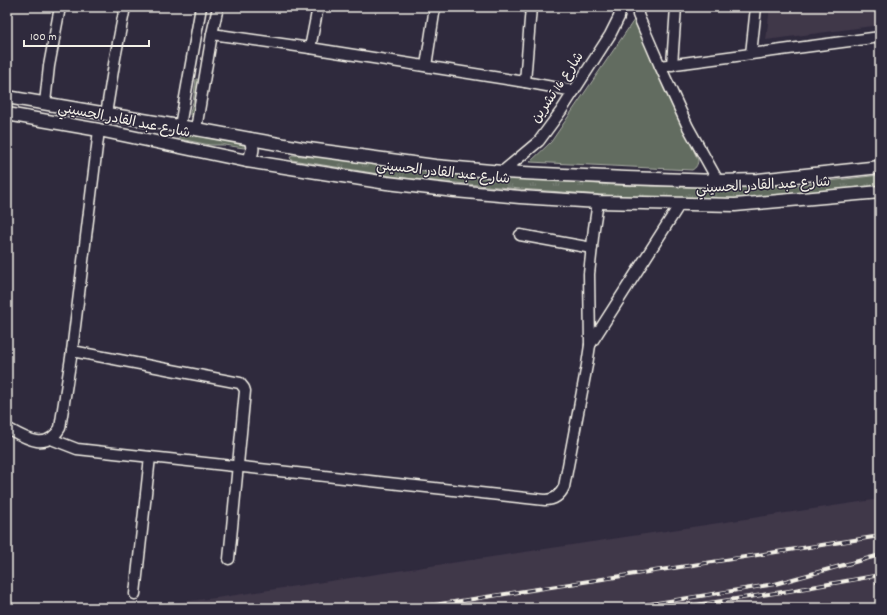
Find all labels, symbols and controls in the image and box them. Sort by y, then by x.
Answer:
scale bar [24,22,149,48]
text: 100 m [30,29,57,46]
street label: شارع 16 تشرين [527,48,589,128]
street label: شارع عبد القادر الحسيني [56,98,192,145]
street label: شارع عبد القادر الحسيني [375,156,511,191]
street label: شارع عبد القادر الحسيني [695,172,831,201]

